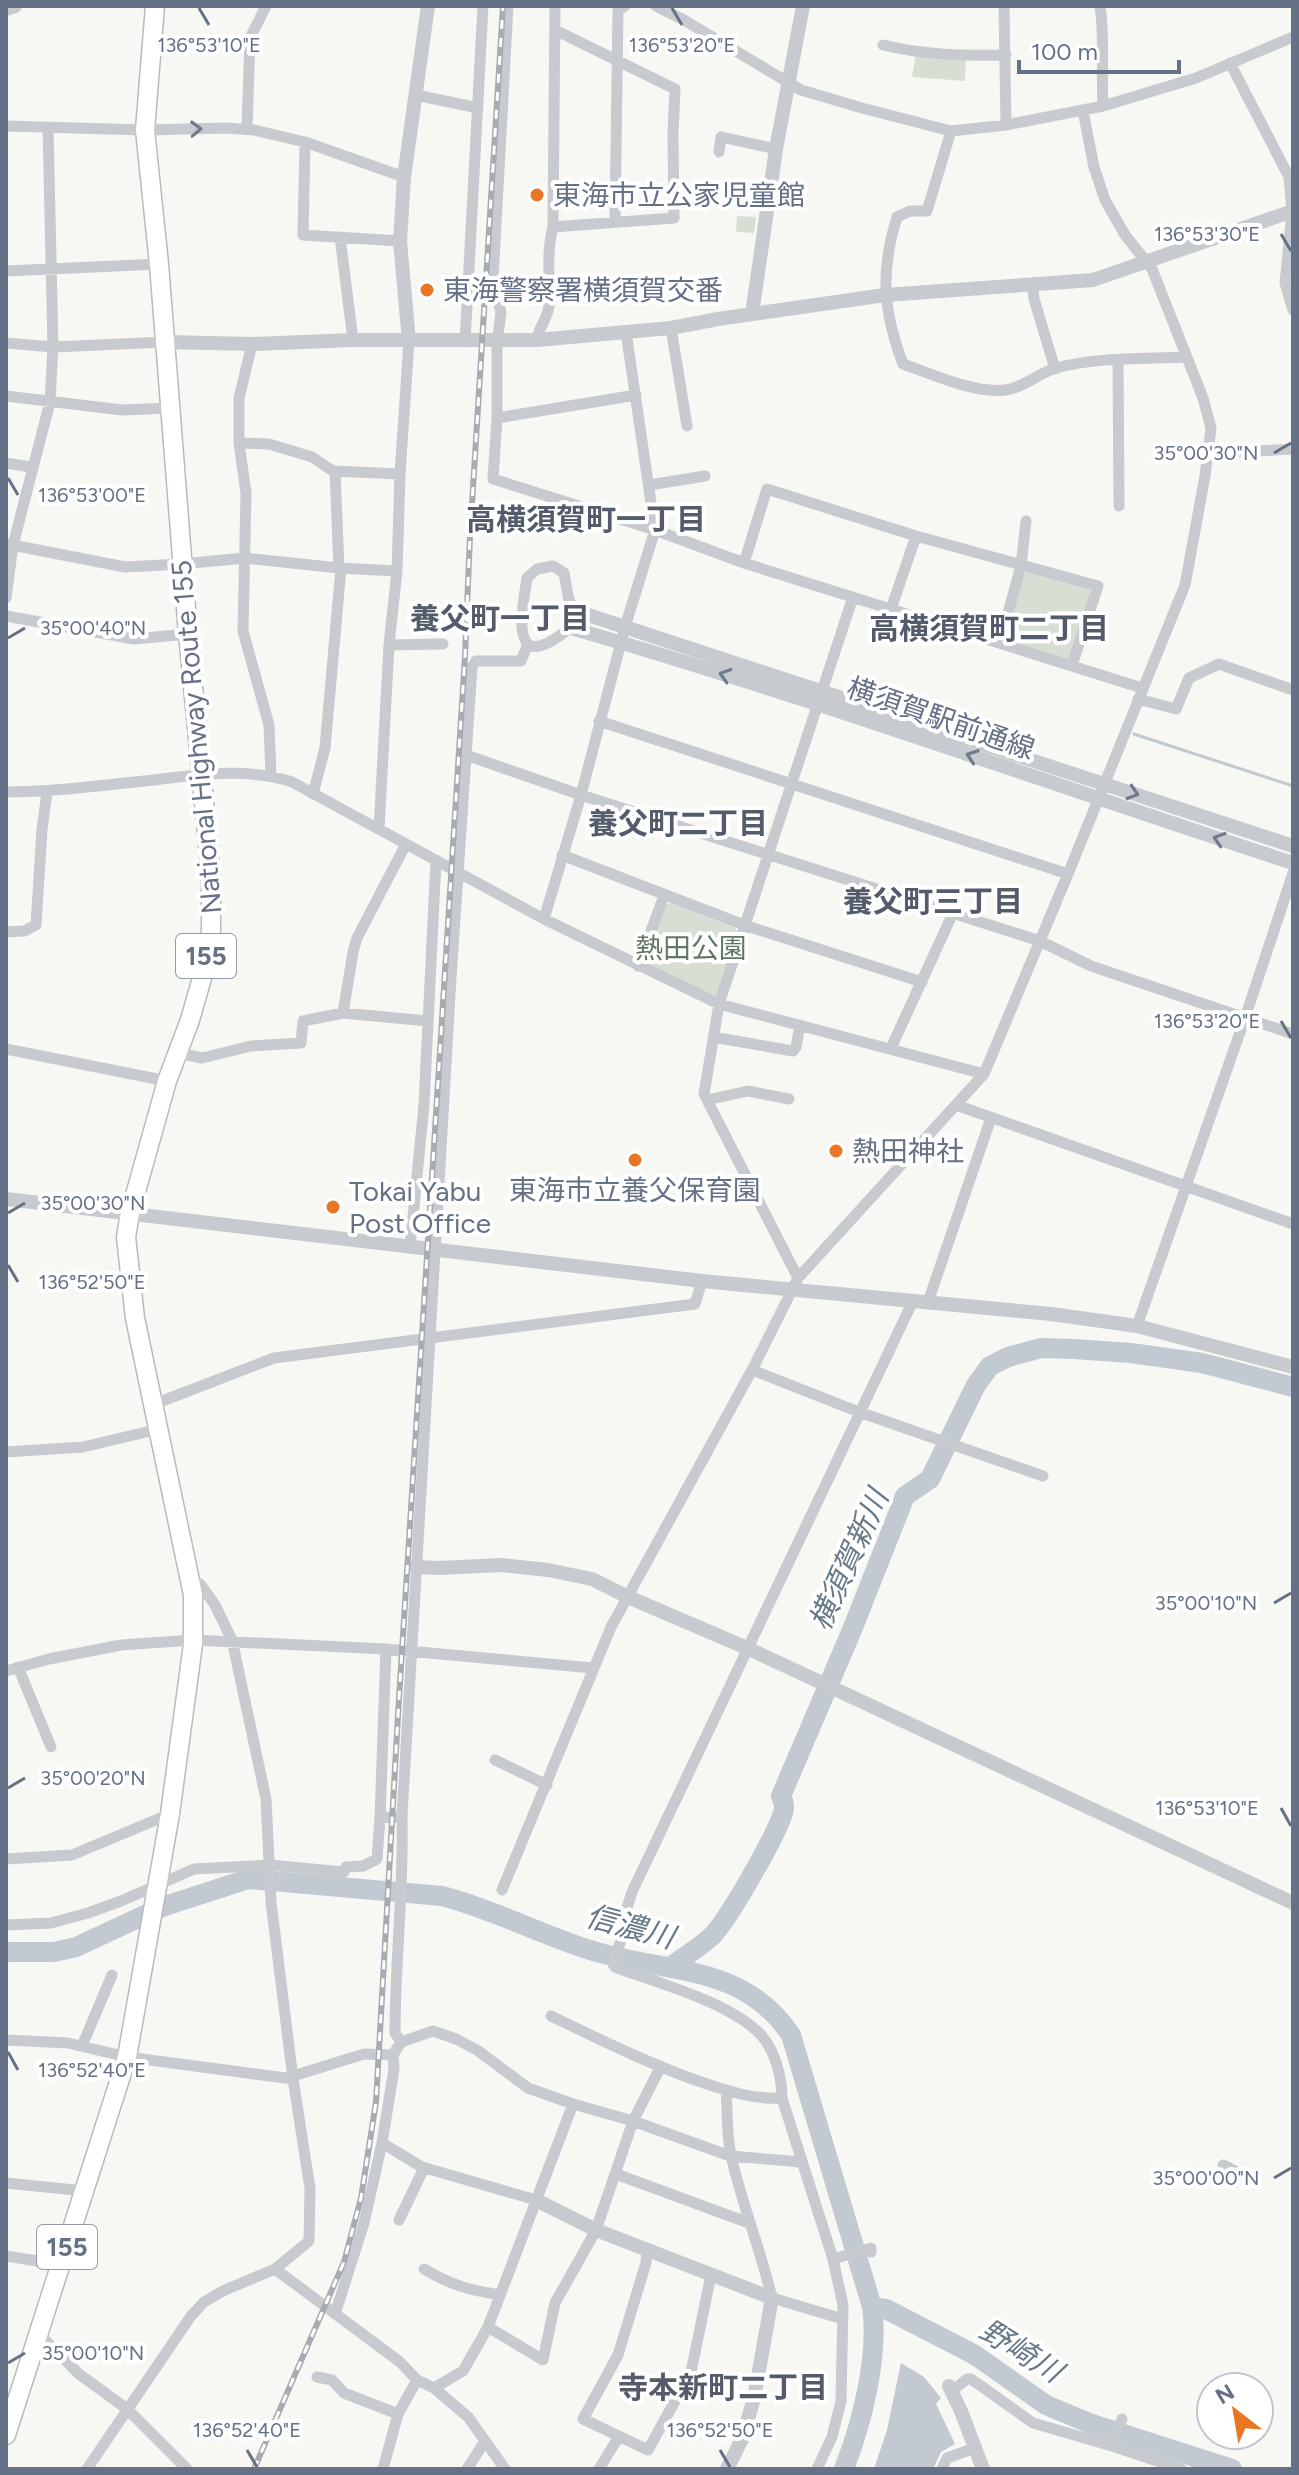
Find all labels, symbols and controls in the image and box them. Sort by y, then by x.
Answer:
scale bar [1019,24,1179,74]
text: 136°53'10"E [157,33,261,57]
text: 136°53'20"E [629,33,735,57]
text: 100 m [1031,37,1098,66]
one-way arrow [190,120,203,137]
place label: 東海市立公家児童館 [553,178,805,212]
marker: 東海市立公家児童館 [528,186,546,204]
text: 136°53'30"E [1154,222,1260,246]
place label: 東海警察署横須賀交番 [443,273,723,307]
marker: 東海警察署横須賀交番 [418,281,436,299]
text: 35°00'30"N [1154,441,1258,465]
text: 136°53'00"E [38,483,146,507]
district label: 高横須賀町一丁目 [466,501,706,538]
street label: National Highway Route 155 [164,559,228,915]
district label: 養父町一丁目 [410,600,590,637]
district label: 高横須賀町二丁目 [869,610,1109,647]
text: 35°00'40"N [40,616,146,640]
one-way arrow [719,668,733,684]
street label: 横須賀駅前通線 [843,670,1039,766]
one-way arrow [966,750,980,766]
one-way arrow [1125,784,1139,800]
district label: 養父町二丁目 [588,805,768,842]
one-way arrow [1213,832,1226,848]
district label: 養父町三丁目 [843,883,1023,920]
park label: 熱田公園 [635,931,747,965]
road number: 155 [176,934,236,978]
text: 136°53'20"E [1154,1009,1260,1033]
place label: 熱田神社 [852,1134,964,1168]
marker: 熱田神社 [827,1142,845,1160]
marker: 東海市立養父保育園 [626,1151,644,1169]
place label: 東海市立養父保育園 [509,1173,761,1207]
place label: Tokai Yabu Post Office [349,1174,491,1240]
text: 35°00'30"N [41,1191,145,1215]
marker: Tokai Yabu Post Office [324,1198,342,1216]
text: 136°52'50"E [38,1270,146,1294]
water label: 横須賀新川 [801,1481,897,1636]
text: 35°00'10"N [1155,1591,1257,1615]
text: 35°00'20"N [40,1766,146,1790]
text: 136°53'10"E [1155,1796,1259,1820]
water label: 信濃川 [582,1897,681,1957]
text: 136°52'40"E [38,2058,146,2082]
text: 35°00'00"N [1153,2166,1259,2190]
road number: 155 [37,2225,97,2269]
water label: 野崎川 [973,2311,1072,2392]
text: 35°00'10"N [42,2341,144,2365]
district label: 寺本新町二丁目 [618,2369,828,2406]
north arrow [1195,2371,1275,2451]
text: N [1211,2378,1239,2410]
text: 136°52'40"E [193,2418,301,2442]
text: 136°52'50"E [666,2418,774,2442]

